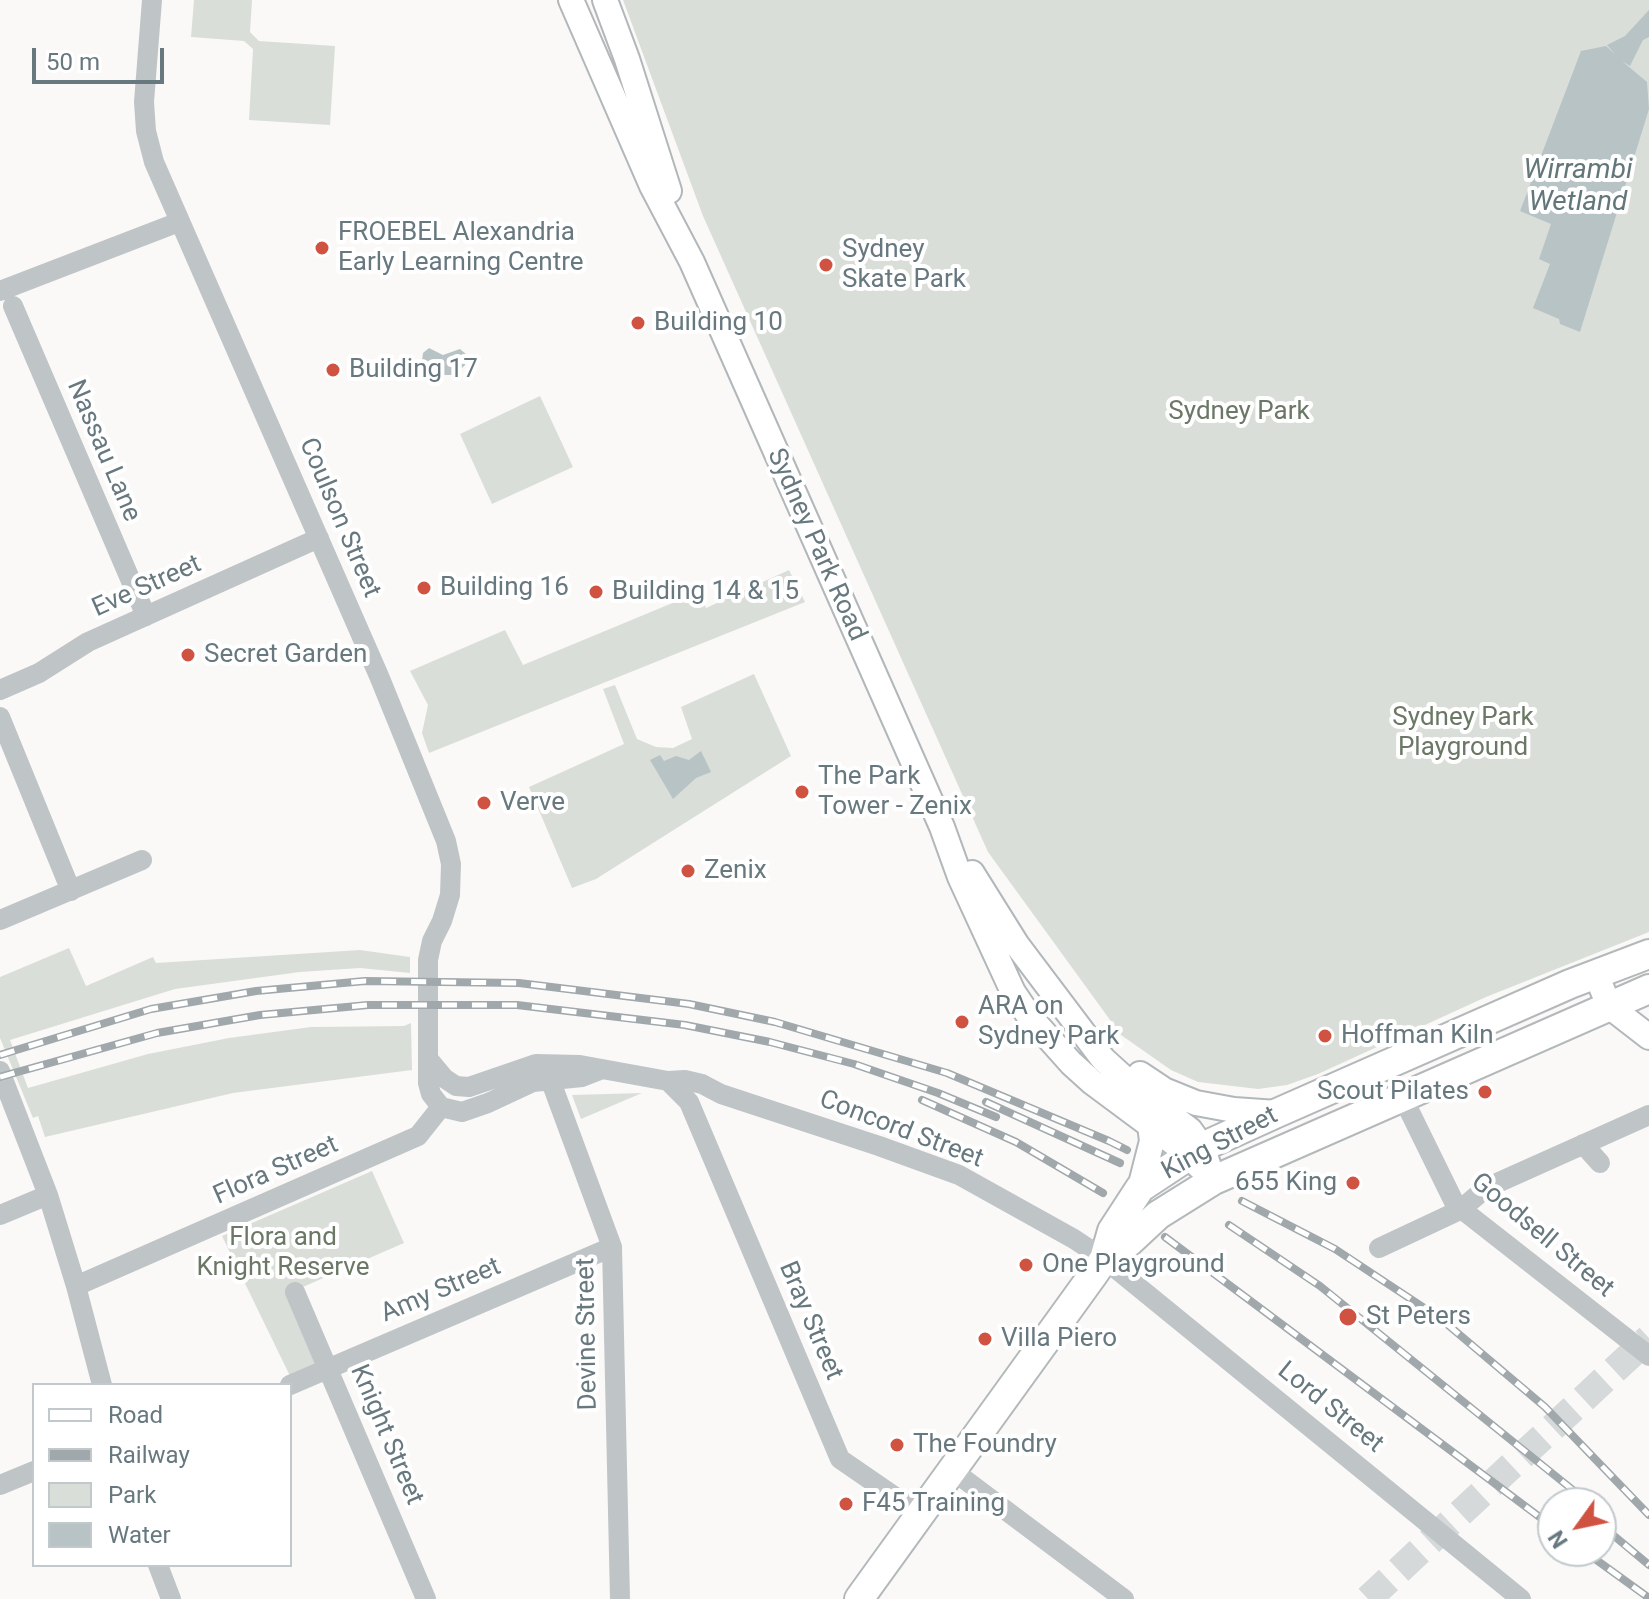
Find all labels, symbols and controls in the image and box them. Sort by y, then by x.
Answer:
scale bar [36,32,168,82]
text: 50 m [46,48,100,76]
water label: Wirrambi Wetland [1523,154,1633,220]
place label: FROEBEL Alexandria Early Learning Centre [338,217,584,278]
place label: Sydney Skate Park [842,234,966,296]
marker: FROEBEL Alexandria Early Learning Centre [313,239,331,257]
marker: Sydney Skate Park [817,256,835,274]
place label: Building 10 [654,307,783,339]
marker: Building 10 [629,314,647,332]
place label: Building 17 [349,354,478,386]
marker: Building 17 [324,361,342,379]
street label: Nassau Lane [59,376,147,526]
park label: Sydney Park [1168,396,1310,428]
street label: Coulson Street [291,434,387,602]
street label: Sydney Park Road [760,444,872,646]
street label: Eve Street [88,549,206,625]
place label: Building 16 [440,572,569,604]
place label: Building 14 & 15 [612,576,799,608]
marker: Building 16 [415,579,433,597]
marker: Building 14 & 15 [587,583,605,601]
place label: Secret Garden [204,639,367,671]
marker: Secret Garden [179,646,197,664]
park label: Sydney Park Playground [1392,702,1534,764]
place label: The Park Tower - Zenix [818,761,972,822]
marker: The Park Tower - Zenix [793,783,811,801]
place label: Verve [500,787,565,819]
marker: Verve [475,794,493,812]
place label: Zenix [704,855,767,887]
marker: Zenix [679,862,697,880]
place label: ARA on Sydney Park [978,991,1119,1052]
marker: ARA on Sydney Park [953,1013,971,1031]
place label: Hoffman Kiln [1341,1020,1494,1052]
marker: Hoffman Kiln [1316,1027,1334,1045]
place label: Scout Pilates [1317,1076,1469,1108]
marker: Scout Pilates [1476,1083,1494,1101]
street label: Concord Street [815,1084,987,1176]
street label: King Street [1157,1101,1283,1187]
street label: Flora Street [209,1130,343,1212]
place label: 655 King [1235,1167,1337,1199]
street label: Goodsell Street [1464,1167,1620,1305]
marker: 655 King [1344,1174,1362,1192]
park label: Flora and Knight Reserve [197,1222,369,1284]
place label: One Playground [1042,1249,1225,1281]
street label: Amy Street [376,1252,506,1330]
marker: One Playground [1017,1256,1035,1274]
street label: Devine Street [571,1257,605,1411]
street label: Bray Street [771,1257,849,1385]
place label: St Peters [1366,1301,1471,1333]
marker: St Peters [1337,1306,1359,1328]
place label: Villa Piero [1001,1323,1117,1355]
marker: Villa Piero [976,1330,994,1348]
street label: Lord Street [1271,1356,1389,1460]
street label: Knight Street [342,1360,430,1510]
legend [32,1383,292,1567]
text: Road [108,1401,163,1429]
place label: The Foundry [913,1429,1057,1461]
marker: The Foundry [888,1436,906,1454]
text: Railway [108,1441,190,1469]
text: Park [108,1481,156,1509]
north arrow [1537,1487,1617,1567]
place label: F45 Training [862,1488,1005,1520]
marker: F45 Training [837,1495,855,1513]
text: Water [108,1521,171,1549]
text: N [1543,1526,1573,1553]

